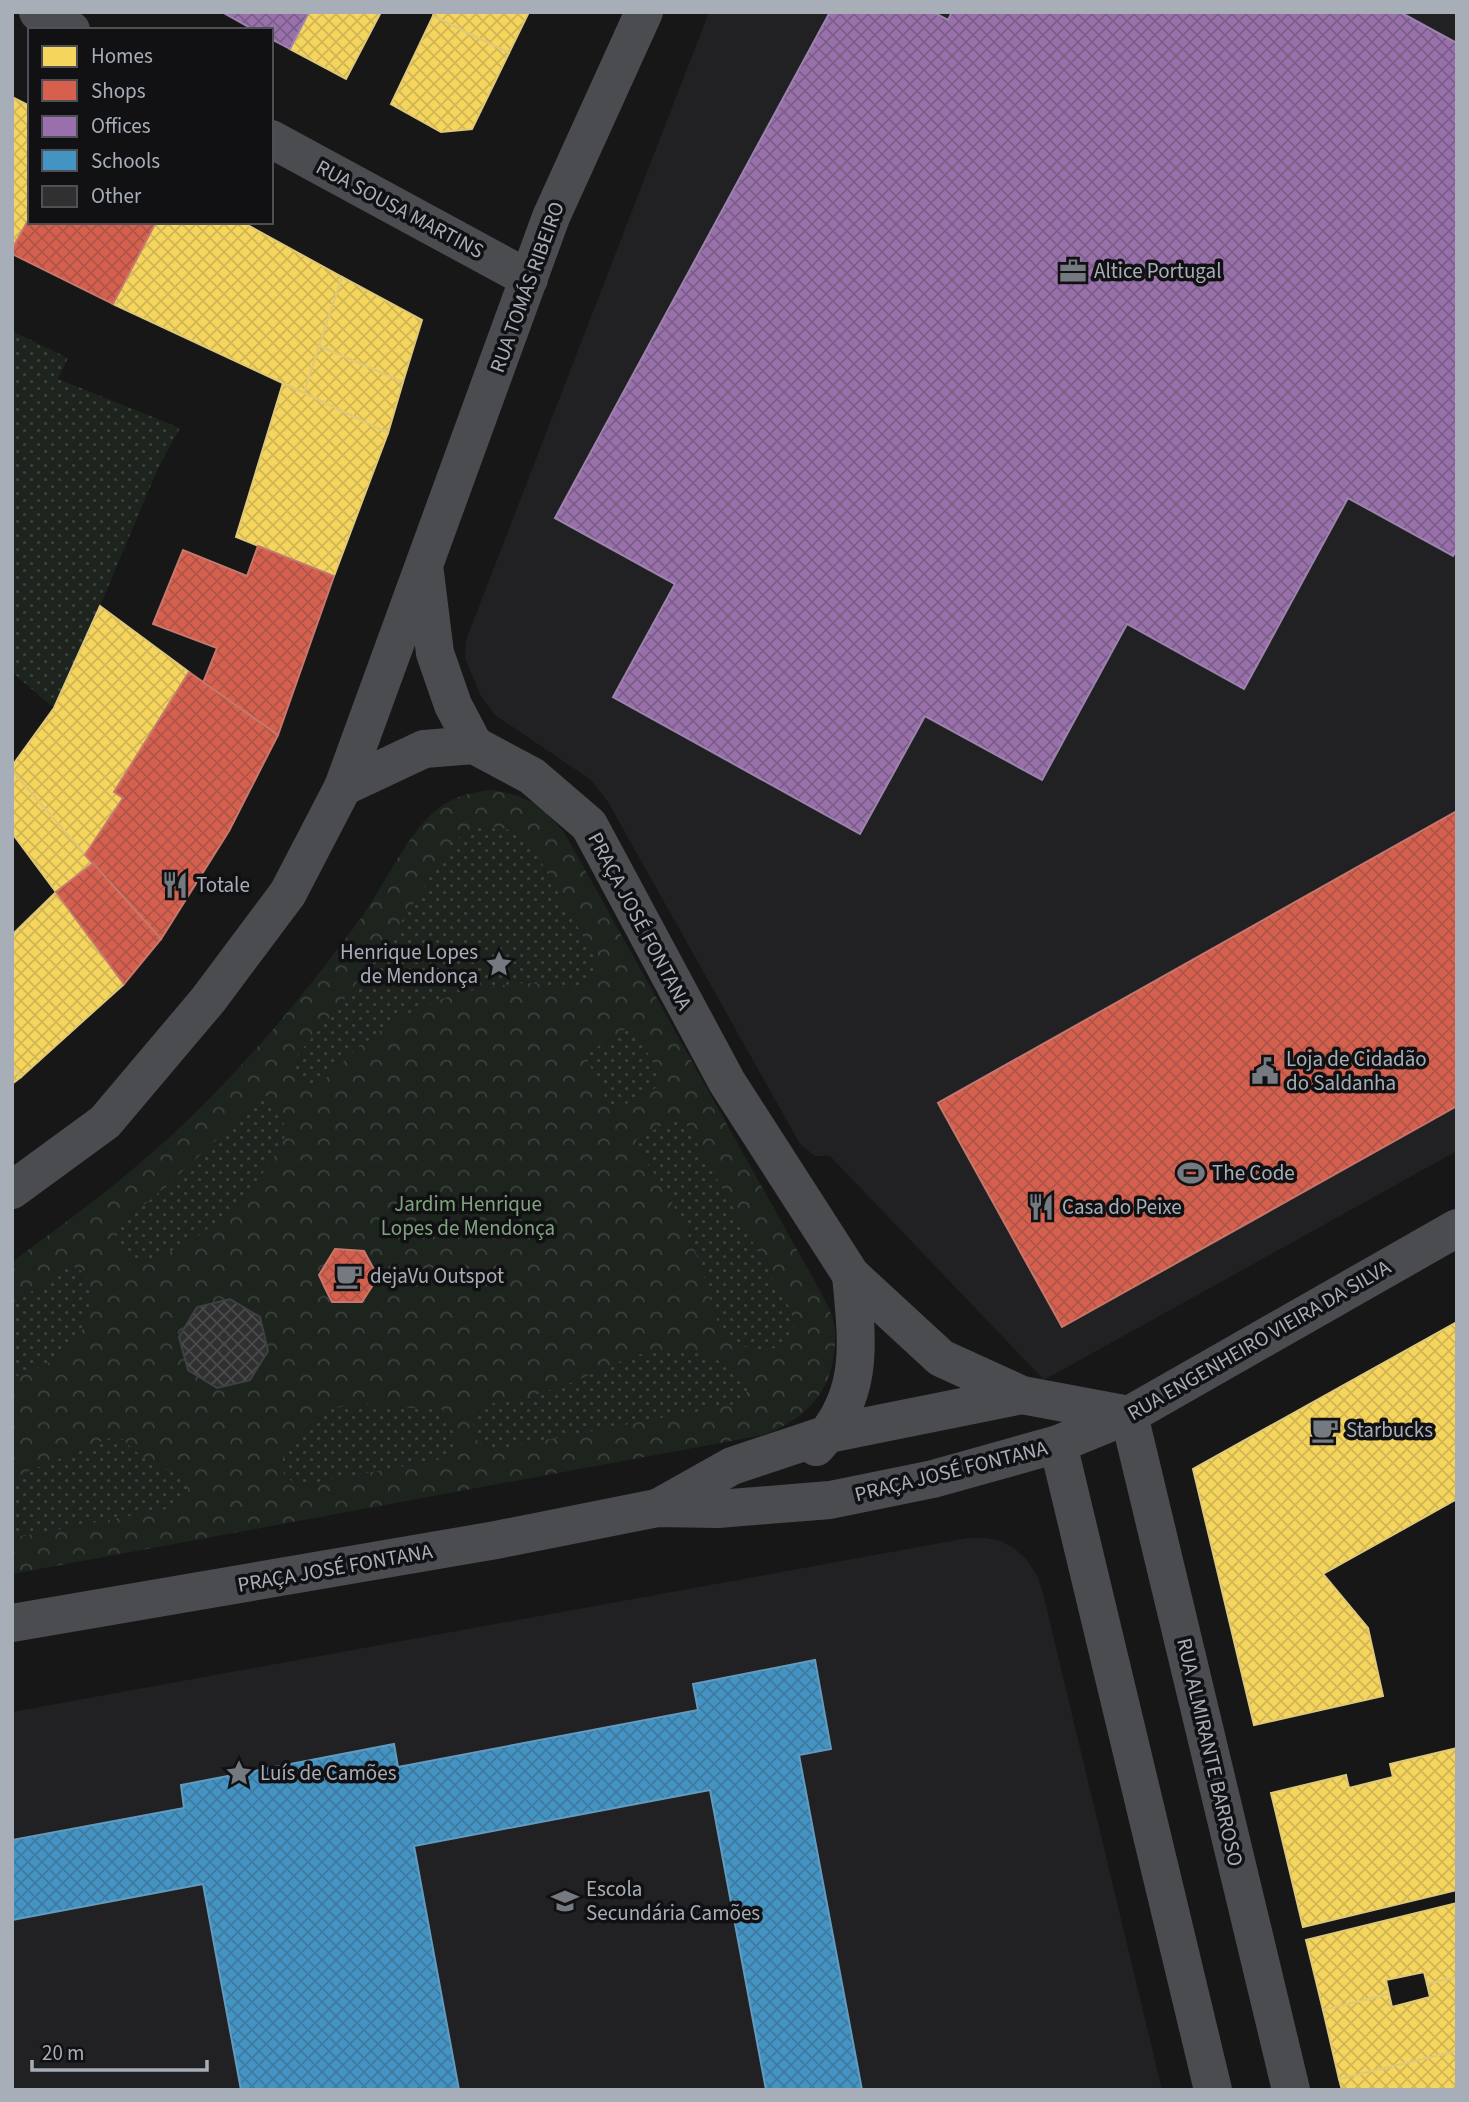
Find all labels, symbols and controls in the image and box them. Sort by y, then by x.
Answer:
legend [28,28,273,224]
text: Homes [91,41,153,71]
text: Shops [91,76,146,106]
text: Offices [91,111,151,141]
text: Schools [91,146,160,176]
street label: RUA SOUSA MARTINS [311,152,489,266]
text: Other [91,181,142,211]
street label: RUA TOMÁS RIBEIRO [482,197,572,377]
office icon: Altice Portugal [1058,256,1088,286]
place label: Altice Portugal [1094,256,1222,286]
street label: PRAÇA JOSÉ FONTANA [580,827,700,1016]
restaurant icon: Totale [160,870,190,900]
place label: Totale [196,870,250,900]
place label: Henrique Lopes de Mendonça [340,937,478,991]
place icon: Henrique Lopes de Mendonça [484,949,514,979]
place label: Loja de Cidadão do Saldanha [1286,1044,1427,1098]
public building icon: Loja de Cidadão do Saldanha [1250,1056,1280,1086]
sports icon: The Code [1176,1158,1206,1188]
place label: The Code [1212,1158,1295,1188]
park label: Jardim Henrique Lopes de Mendonça [381,1189,555,1243]
restaurant icon: Casa do Peixe [1026,1192,1056,1222]
place label: Casa do Peixe [1062,1192,1182,1222]
street label: RUA ENGENHEIRO VIEIRA DA SILVA [1122,1252,1397,1428]
cafe icon: dejaVu Outspot [334,1261,364,1291]
place label: dejaVu Outspot [370,1261,504,1291]
cafe icon: Starbucks [1310,1415,1340,1445]
place label: Starbucks [1346,1415,1433,1445]
street label: PRAÇA JOSÉ FONTANA [852,1432,1051,1509]
street label: PRAÇA JOSÉ FONTANA [235,1536,435,1600]
street label: RUA ALMIRANTE BARROSO [1169,1635,1251,1869]
place icon: Luís de Camões [224,1758,254,1788]
place label: Luís de Camões [260,1758,397,1788]
place label: Escola Secundária Camões [586,1874,760,1928]
school or university icon: Escola Secundária Camões [550,1886,580,1916]
scale bar [32,2028,206,2072]
text: 20 m [42,2038,84,2068]

